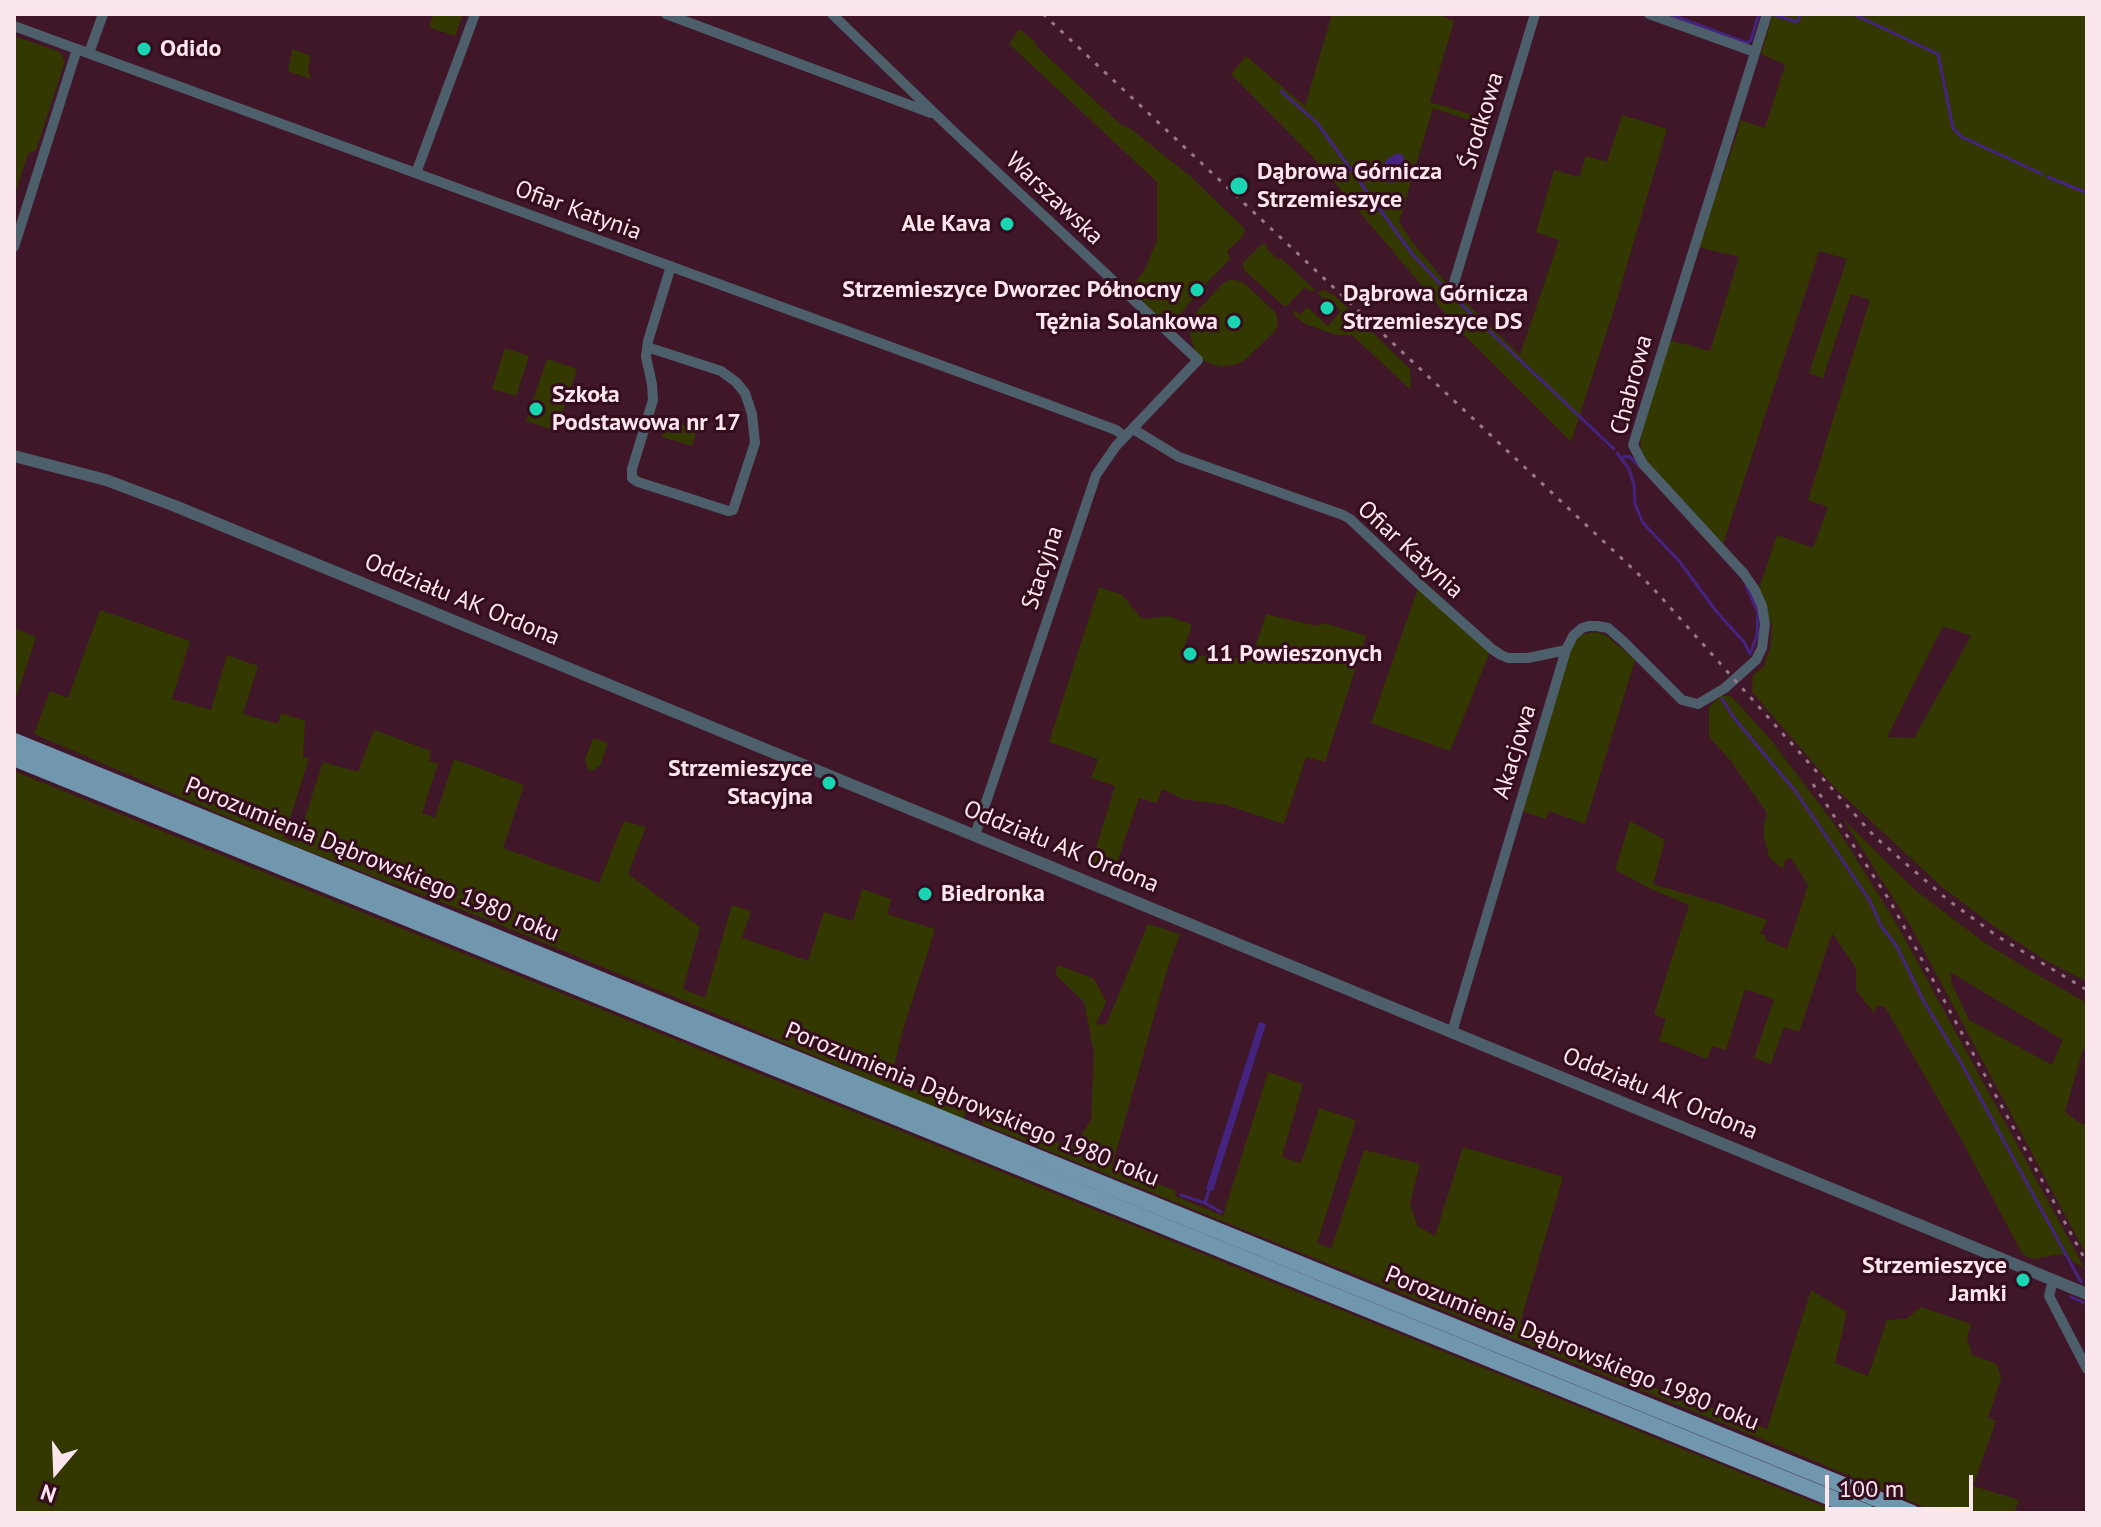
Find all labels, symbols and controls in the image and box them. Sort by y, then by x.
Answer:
place label: Odido [160,35,221,63]
marker: Odido [135,40,153,58]
street label: Środkowa [1454,69,1510,173]
street label: Warszawska [999,147,1109,251]
place label: Dąbrowa Górnicza Strzemieszyce [1257,158,1442,214]
street label: Ofiar Katynia [511,175,645,247]
marker: Dąbrowa Górnicza Strzemieszyce [1228,175,1250,197]
place label: Ale Kava [902,210,991,238]
marker: Ale Kava [998,215,1016,233]
place label: Strzemieszyce Dworzec Północny [842,276,1181,304]
place label: Dąbrowa Górnicza Strzemieszyce DS [1343,280,1528,336]
marker: Strzemieszyce Dworzec Północny [1188,281,1206,299]
marker: Dąbrowa Górnicza Strzemieszyce DS [1318,299,1336,317]
place label: Tężnia Solankowa [1036,308,1218,336]
marker: Tężnia Solankowa [1225,313,1243,331]
street label: Chabrowa [1605,332,1659,438]
place label: Szkoła Podstawowa nr 17 [552,381,741,437]
marker: Szkoła Podstawowa nr 17 [527,400,545,418]
street label: Ofiar Katynia [1351,495,1469,605]
street label: Stacyjna [1016,523,1070,613]
street label: Oddziału AK Ordona [360,548,564,652]
place label: 11 Powieszonych [1206,640,1382,668]
marker: 11 Powieszonych [1181,645,1199,663]
street label: Akacjowa [1487,701,1543,803]
place label: Strzemieszyce Stacyjna [668,755,813,811]
street label: Porozumienia Dąbrowskiego 1980 roku [181,772,563,948]
marker: Strzemieszyce Stacyjna [820,774,838,792]
street label: Oddziału AK Ordona [959,795,1163,899]
place label: Biedronka [941,880,1045,908]
marker: Biedronka [916,885,934,903]
street label: Porozumienia Dąbrowskiego 1980 roku [781,1017,1163,1193]
street label: Oddziału AK Ordona [1558,1042,1762,1146]
place label: Strzemieszyce Jamki [1862,1252,2007,1308]
street label: Porozumienia Dąbrowskiego 1980 roku [1381,1261,1763,1437]
marker: Strzemieszyce Jamki [2014,1271,2032,1289]
north arrow [16,1431,96,1511]
scale bar [1829,1459,1977,1509]
text: 100 m [1839,1473,1904,1504]
text: N [37,1478,60,1509]

